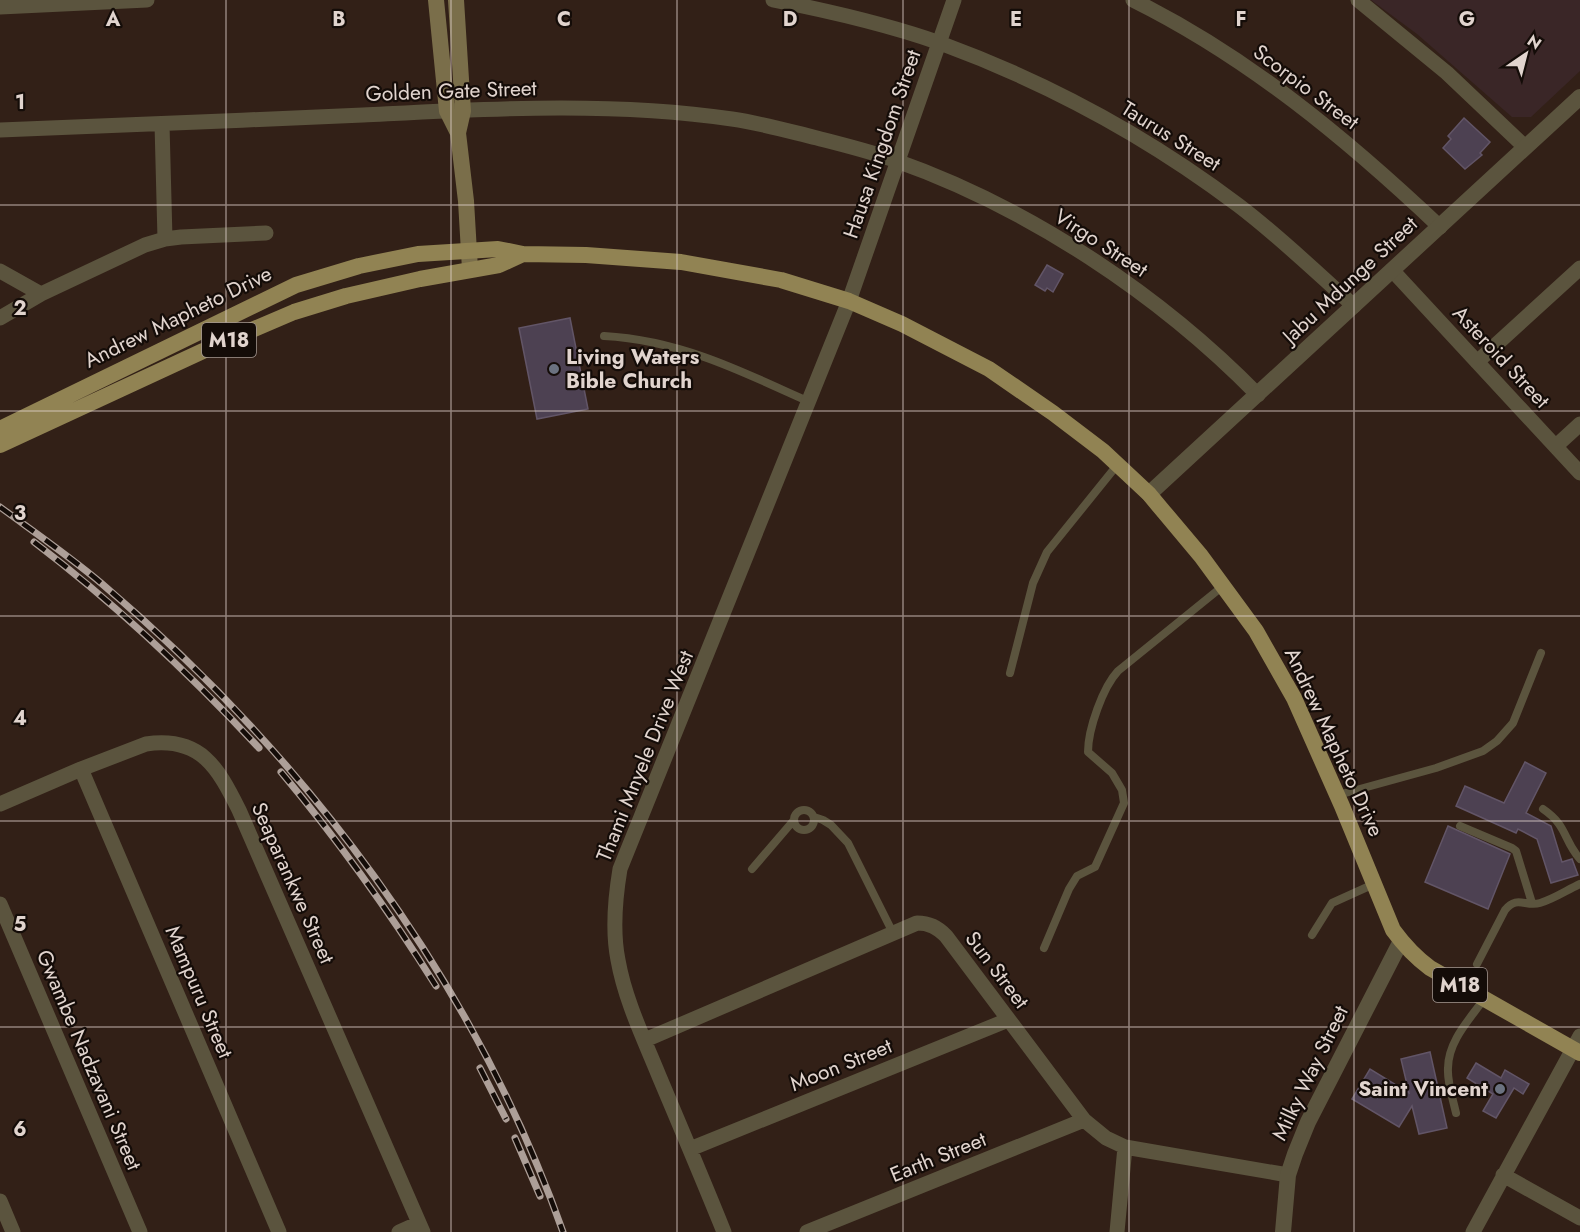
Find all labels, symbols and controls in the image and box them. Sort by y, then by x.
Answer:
text: A [105,5,121,34]
text: B [332,5,346,34]
text: C [557,5,571,34]
text: D [783,5,797,34]
text: E [1010,5,1022,34]
text: F [1235,5,1247,34]
text: G [1459,5,1475,34]
north arrow [1496,24,1556,84]
text: N [1523,29,1546,55]
street label: Scorpio Street [1247,37,1365,137]
street label: Hausa Kingdom Street [836,46,928,242]
street label: Golden Gate Street [365,73,537,109]
text: 1 [15,88,25,117]
street label: Taurus Street [1116,94,1226,178]
street label: Virgo Street [1048,202,1154,284]
street label: Jabu Mdunge Street [1274,209,1424,353]
street label: Andrew Mapheto Drive [79,258,277,375]
text: 2 [13,294,27,323]
street label: Asteroid Street [1446,299,1556,415]
road number: M18 [202,323,256,357]
place label: Living Waters Bible Church [566,342,700,396]
marker: Living Waters Bible Church [547,362,561,376]
text: 3 [14,499,26,528]
street label: Andrew Mapheto Drive [1277,643,1391,842]
street label: Thami Mnyele Drive West [589,646,701,866]
text: 4 [13,704,27,733]
street label: Seaparankwe Street [244,798,342,968]
text: 5 [14,910,27,939]
street label: Mampuru Street [158,921,240,1063]
street label: Sun Street [958,925,1036,1015]
street label: Gwambe Nadzavani Street [29,945,149,1175]
road number: M18 [1433,968,1487,1002]
street label: Milky Way Street [1264,1000,1356,1146]
street label: Moon Street [786,1031,896,1099]
place label: Saint Vincent [1358,1074,1488,1104]
marker: Saint Vincent [1493,1082,1507,1096]
text: 6 [13,1115,27,1144]
street label: Earth Street [885,1124,991,1190]

